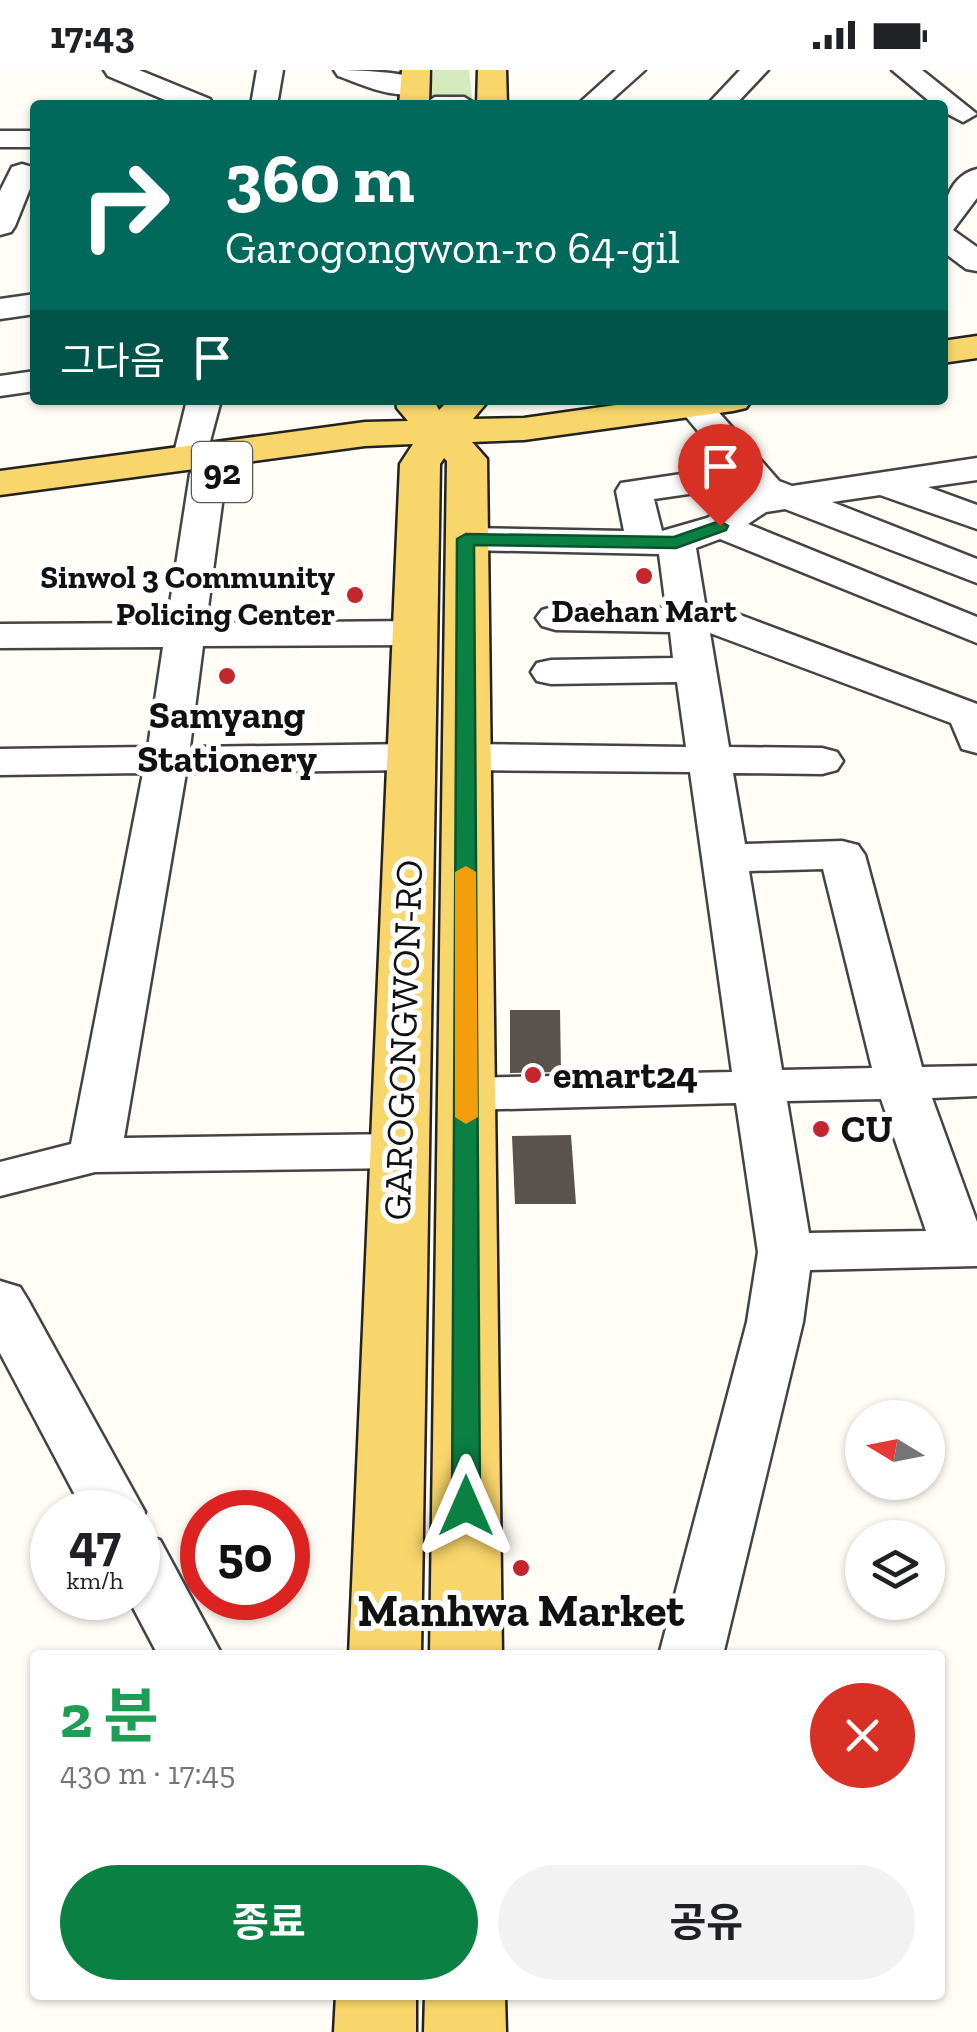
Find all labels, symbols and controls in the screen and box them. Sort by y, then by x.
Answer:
text: 17:43 [50,12,135,58]
text: 360 m [225,136,415,220]
icon: right [60,140,190,270]
text: Garogongwon-ro 64-gil [225,221,680,275]
icon: arrive [185,330,240,385]
text: 그다음 [60,338,165,384]
pin [678,424,763,527]
icon: arrive [693,439,748,494]
road number: 92 [192,442,252,502]
place label: Sinwol 3 Community Policing Center [40,558,335,633]
marker: Daehan Mart [633,565,655,587]
marker: Sinwol 3 Community Policing Center [344,584,366,606]
place label: Daehan Mart [551,592,737,630]
marker: Samyang Stationery [216,665,238,687]
place label: Samyang Stationery [137,692,317,782]
street label: GAROGONGWON-RO [374,859,432,1221]
place label: emart24 [553,1052,698,1098]
marker: emart24 [522,1064,544,1086]
place label: CU [841,1106,893,1152]
marker: CU [810,1118,832,1140]
north arrow [845,1400,945,1500]
map controls [845,1400,945,1620]
position arrow [414,1454,518,1558]
speed limit sign: 50 [180,1490,310,1620]
text: 47 [69,1513,121,1573]
button: layers [845,1520,945,1620]
marker: Manhwa Market [510,1557,532,1579]
text: km/h [66,1565,124,1595]
place label: Manhwa Market [357,1584,686,1638]
text: 2 분 [60,1680,159,1752]
button: close [810,1683,915,1788]
text: 430 m · 17:45 [60,1754,235,1792]
button: 종료 [60,1865,478,1980]
button: 공유 [498,1865,915,1980]

